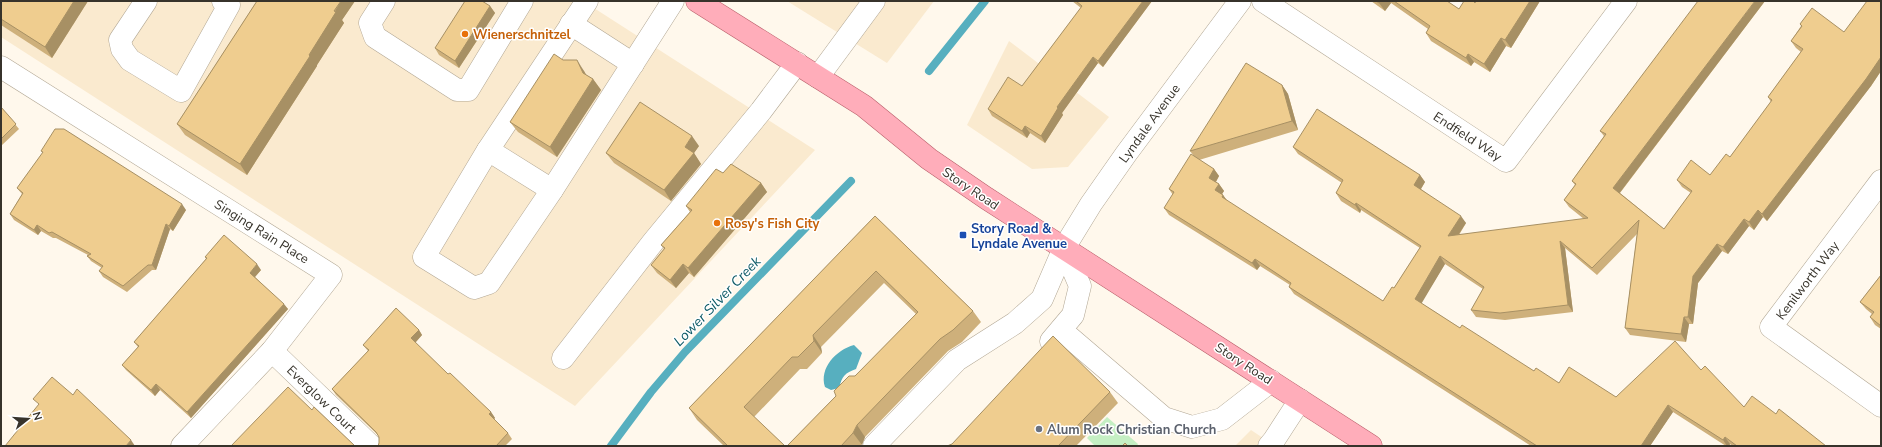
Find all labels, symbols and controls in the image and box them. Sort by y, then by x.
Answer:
place label: Wienerschnitzel [473,26,572,44]
marker: Wienerschnitzel [460,29,470,39]
street label: Lyndale Avenue [1115,80,1185,167]
street label: Endfield Way [1430,108,1506,166]
street label: Story Road [938,163,1002,214]
street label: Singing Rain Place [211,195,312,268]
place label: Rosy's Fish City [725,215,820,233]
marker: Rosy's Fish City [712,218,722,228]
place label: Story Road & Lyndale Avenue [971,220,1067,253]
marker: Story Road & Lyndale Avenue [958,230,968,240]
street label: Kenilworth Way [1772,237,1844,324]
water label: Lower Silver Creek [669,252,766,350]
street label: Story Road [1211,339,1276,389]
street label: Everglow Court [282,362,361,438]
north arrow [8,399,48,439]
text: N [29,410,45,422]
place label: Alum Rock Christian Church [1047,421,1216,439]
marker: Alum Rock Christian Church [1034,424,1044,434]

